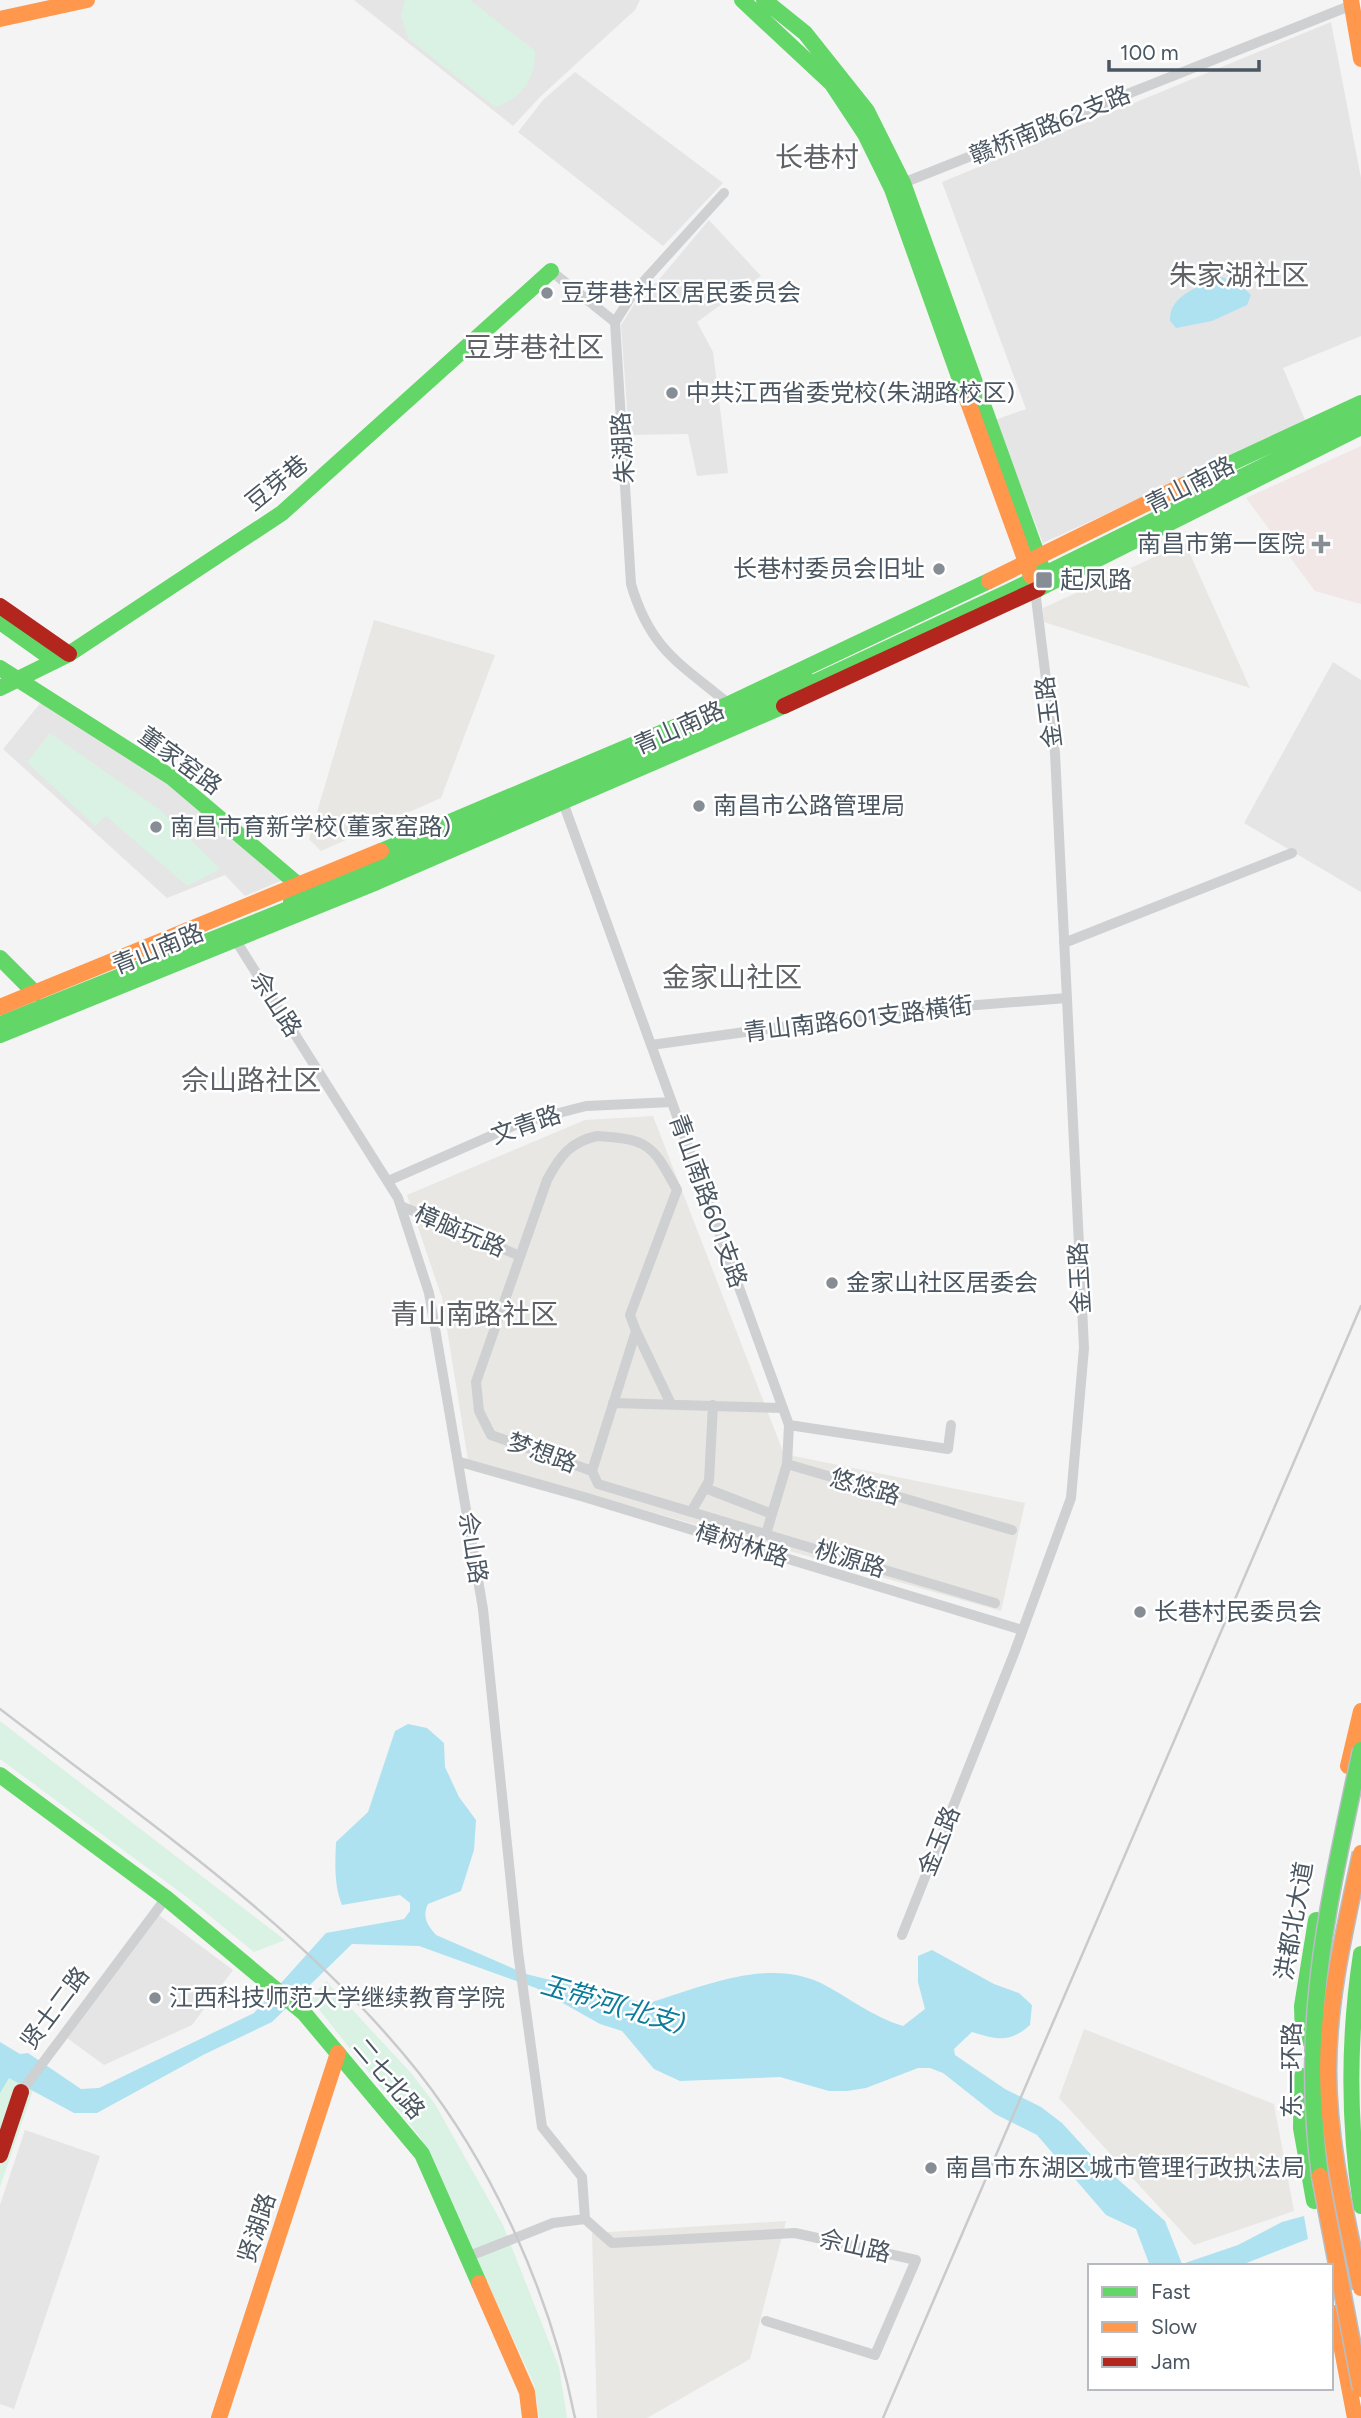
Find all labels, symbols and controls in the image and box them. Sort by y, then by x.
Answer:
scale bar [1109,28,1260,72]
text: 100 m [1120,40,1179,65]
street label: 赣桥南路62支路 [965,79,1135,170]
district label: 长巷村 [775,140,859,174]
district label: 朱家湖社区 [1169,258,1309,292]
place label: 豆芽巷社区居民委员会 [561,278,801,307]
marker: 豆芽巷社区居民委员会 [539,285,555,301]
district label: 豆芽巷社区 [464,330,604,364]
place label: 中共江西省委党校(朱湖路校区) [686,378,1015,407]
marker: 中共江西省委党校(朱湖路校区) [664,385,680,401]
street label: 朱湖路 [606,411,639,485]
street label: 豆芽巷 [240,449,314,517]
street label: 青山南路 [1140,450,1239,519]
place label: 南昌市第一医院 [1137,529,1305,558]
marker: 南昌市第一医院 [1311,534,1331,554]
place label: 长巷村委员会旧址 [733,554,925,583]
marker: 长巷村委员会旧址 [931,561,947,577]
place label: 起凤路 [1060,565,1132,594]
marker: 起凤路 [1034,570,1054,590]
street label: 金玉路 [1030,675,1067,750]
street label: 青山南路 [629,695,729,760]
street label: 董家窑路 [133,721,228,801]
place label: 南昌市公路管理局 [713,791,905,820]
marker: 南昌市公路管理局 [691,798,707,814]
place label: 南昌市育新学校(董家窑路) [170,812,451,841]
marker: 南昌市育新学校(董家窑路) [148,819,164,835]
street label: 青山南路 [108,917,208,980]
district label: 金家山社区 [662,960,802,994]
street label: 佘山路 [245,966,308,1042]
street label: 青山南路601支路横街 [742,990,974,1047]
district label: 佘山路社区 [181,1063,321,1097]
street label: 文青路 [487,1099,565,1150]
street label: 青山南路601支路 [664,1110,753,1292]
street label: 樟脑玩路 [410,1198,510,1263]
street label: 金玉路 [1063,1241,1096,1315]
place label: 金家山社区居委会 [846,1268,1038,1297]
marker: 金家山社区居委会 [824,1275,840,1291]
district label: 青山南路社区 [390,1297,558,1331]
street label: 梦想路 [503,1427,581,1478]
street label: 悠悠路 [827,1463,904,1510]
street label: 佘山路 [454,1510,493,1586]
street label: 樟树林路 [692,1517,792,1572]
street label: 桃源路 [811,1534,889,1583]
place label: 长巷村民委员会 [1154,1597,1322,1626]
marker: 长巷村民委员会 [1132,1604,1148,1620]
street label: 金玉路 [912,1802,965,1880]
street label: 洪都北大道 [1269,1859,1318,1983]
street label: 贤士二路 [14,1961,95,2055]
water label: 玉带河(北支) [537,1968,689,2040]
place label: 江西科技师范大学继续教育学院 [169,1983,505,2012]
marker: 江西科技师范大学继续教育学院 [147,1990,163,2006]
street label: 东一环路 [1277,2022,1306,2118]
street label: 二七北路 [347,2033,431,2125]
place label: 南昌市东湖区城市管理行政执法局 [945,2153,1305,2182]
marker: 南昌市东湖区城市管理行政执法局 [923,2160,939,2176]
street label: 贤湖路 [232,2189,281,2267]
street label: 佘山路 [817,2223,893,2268]
legend [1088,2264,1333,2390]
text: Fast [1151,2279,1191,2304]
text: Slow [1151,2314,1197,2339]
text: Jam [1151,2349,1190,2374]

